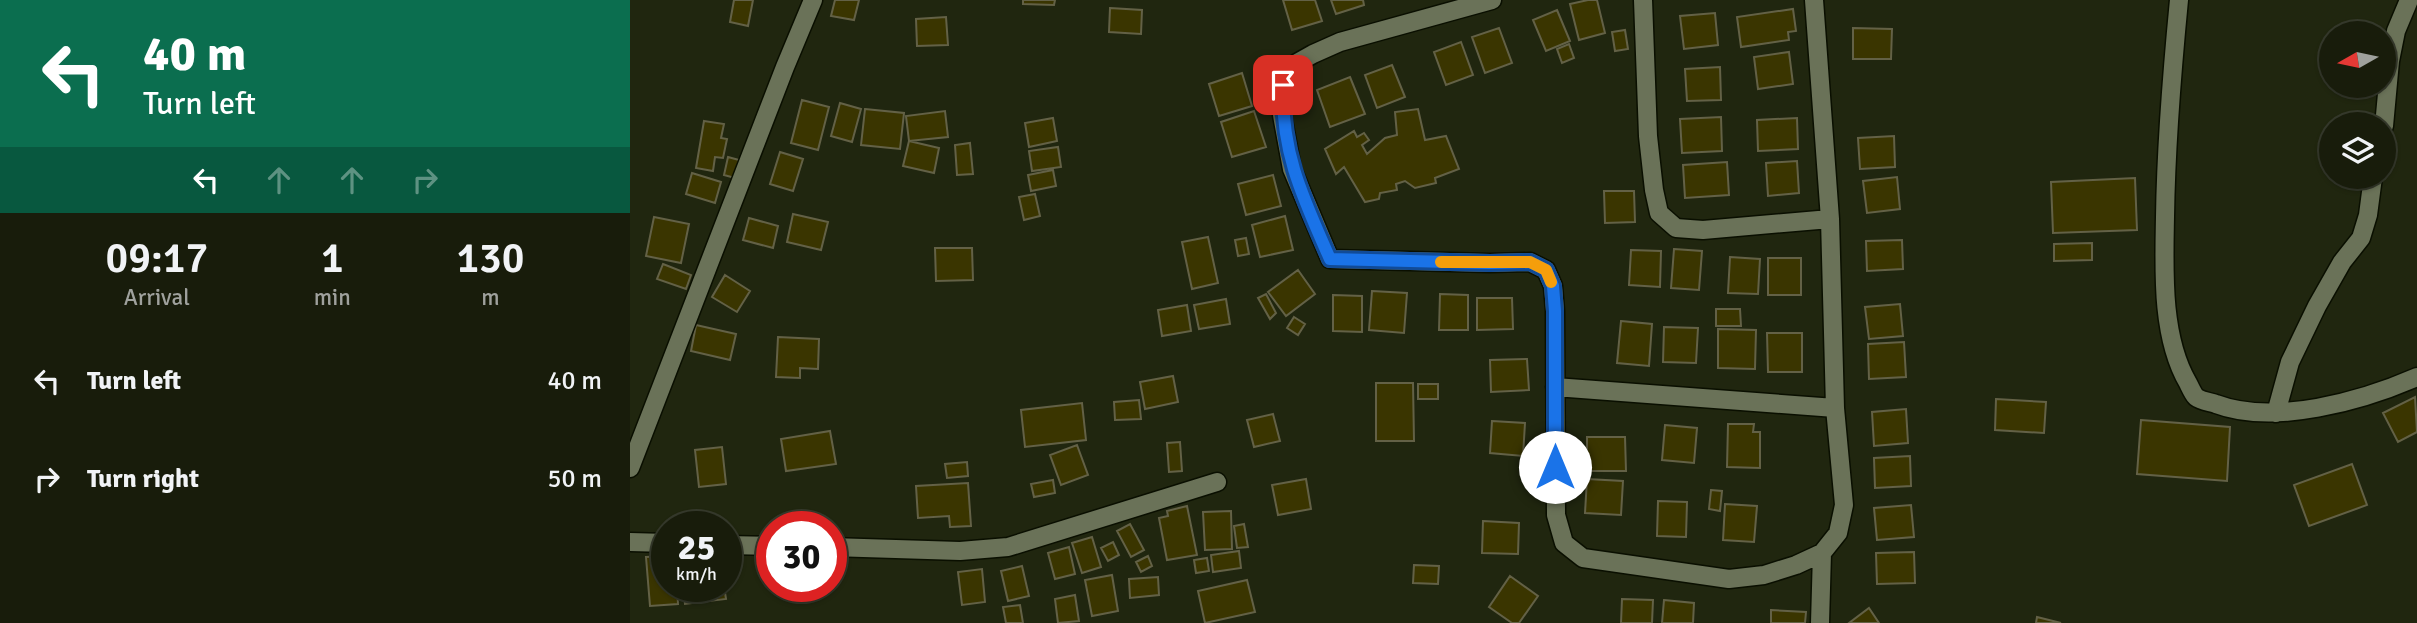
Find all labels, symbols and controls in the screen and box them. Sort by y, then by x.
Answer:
north arrow [2319,21,2396,98]
map controls [2319,21,2396,189]
text: 40 m [143,24,246,84]
icon: left [28,28,119,119]
pin [1253,55,1313,115]
icon: arrive [1264,66,1302,104]
text: Turn left [143,84,256,123]
button: layers [2319,112,2396,189]
icon: left [187,161,225,199]
icon: ahead [260,161,298,199]
icon: ahead [333,161,371,199]
icon: right [406,161,444,199]
text: 09:17 [106,233,208,284]
text: 1 [321,233,344,284]
text: 130 [456,233,524,284]
text: Arrival [124,283,190,312]
text: min [314,283,351,312]
text: m [481,283,500,312]
icon: left [28,362,66,400]
text: Turn left [87,365,181,397]
text: 40 m [547,365,602,397]
position arrow [1518,430,1592,504]
icon: right [28,460,66,498]
text: Turn right [87,463,199,495]
text: 50 m [547,463,602,495]
speed limit sign: 30 [756,511,847,602]
text: 25 [678,526,715,569]
text: km/h [676,563,717,585]

